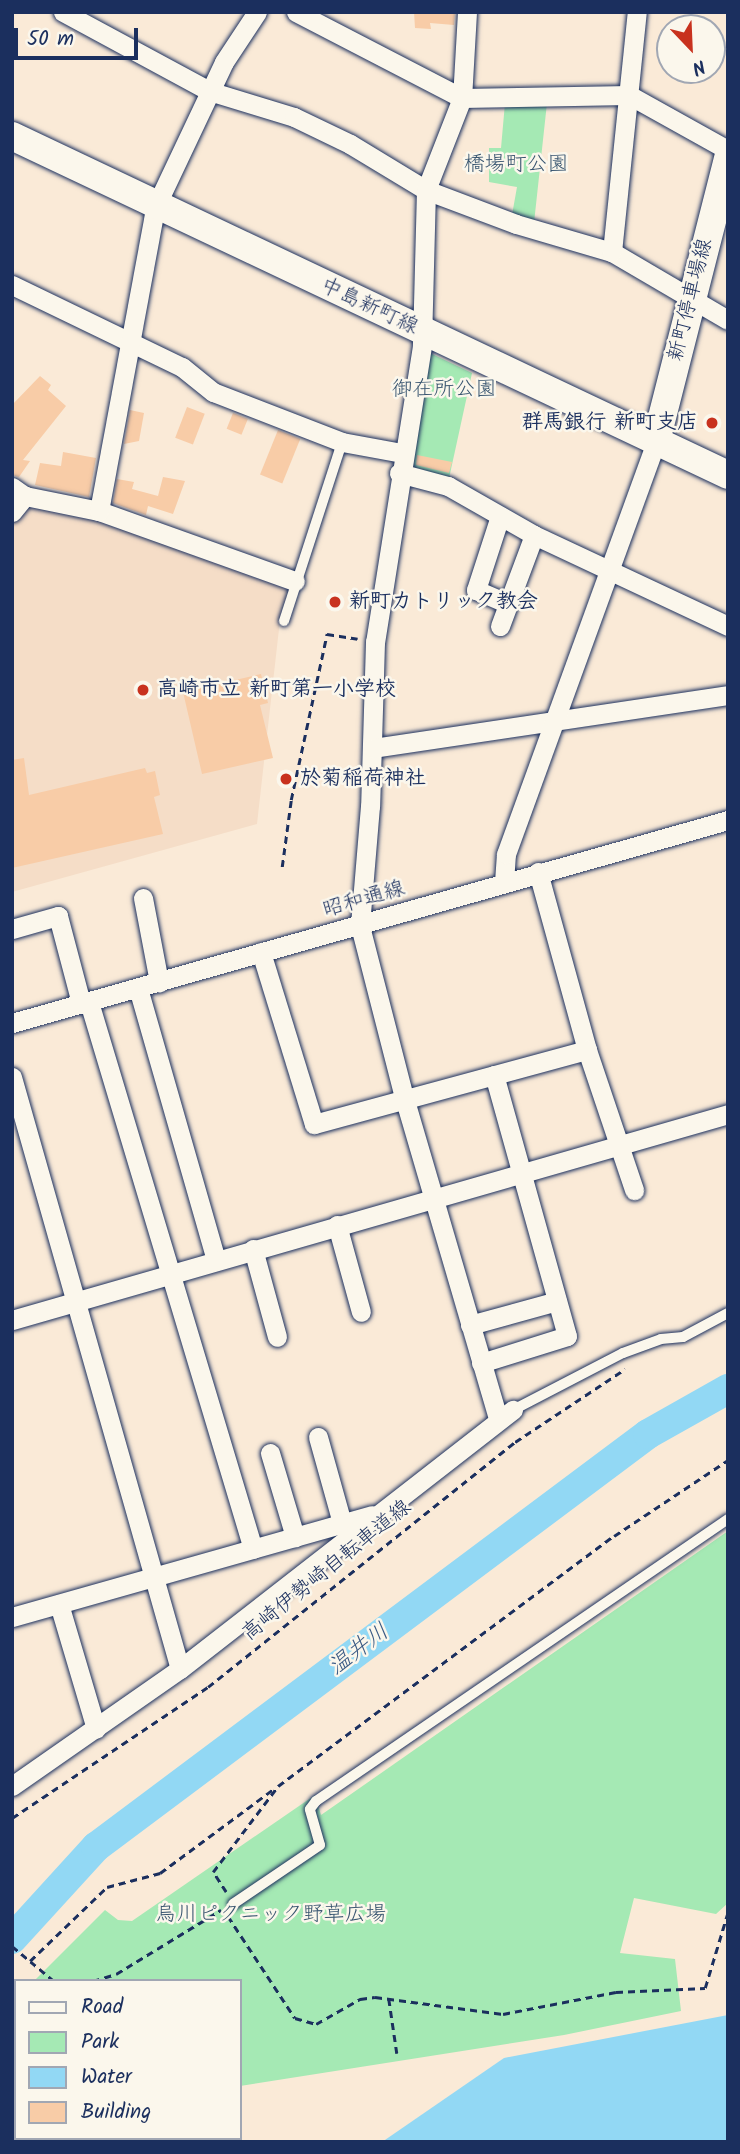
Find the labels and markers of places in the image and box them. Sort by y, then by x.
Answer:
place label: 群馬銀行 新町支店 [522,410,698,436]
marker: 群馬銀行 新町支店 [704,415,720,431]
place label: 新町カトリック教会 [349,589,538,615]
marker: 新町カトリック教会 [327,594,343,610]
place label: 高崎市立 新町第一小学校 [157,677,396,703]
marker: 高崎市立 新町第一小学校 [135,682,151,698]
place label: 於菊稲荷神社 [300,766,426,792]
marker: 於菊稲荷神社 [278,771,294,787]

